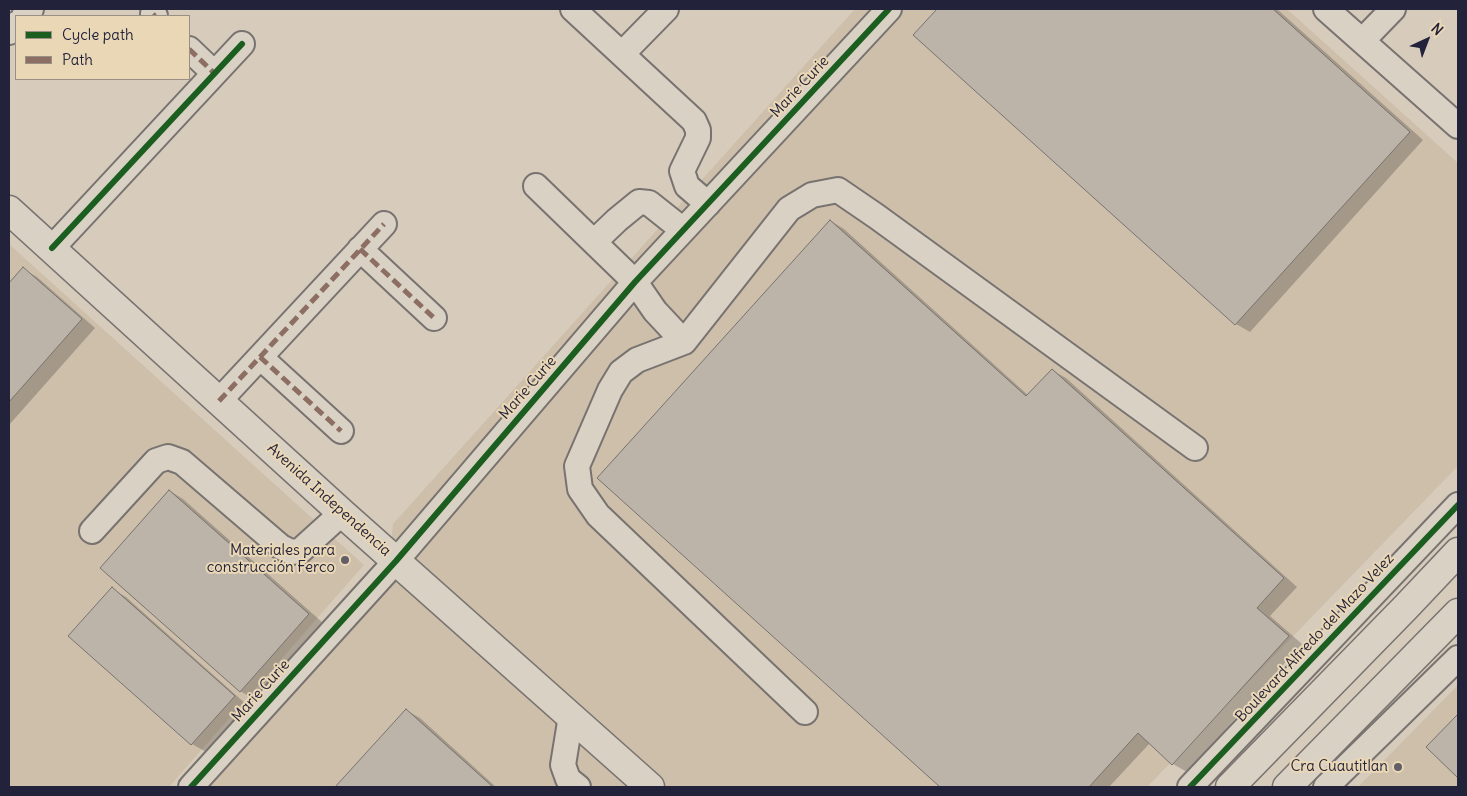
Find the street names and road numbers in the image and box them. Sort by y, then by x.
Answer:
street label: Marie Curie [767,52,833,122]
street label: Marie Curie [496,353,560,423]
street label: Avenida Independencia [263,440,395,560]
street label: Boulevard Alfredo del Mazo Velez [1232,550,1398,726]
street label: Marie Curie [228,656,294,726]

